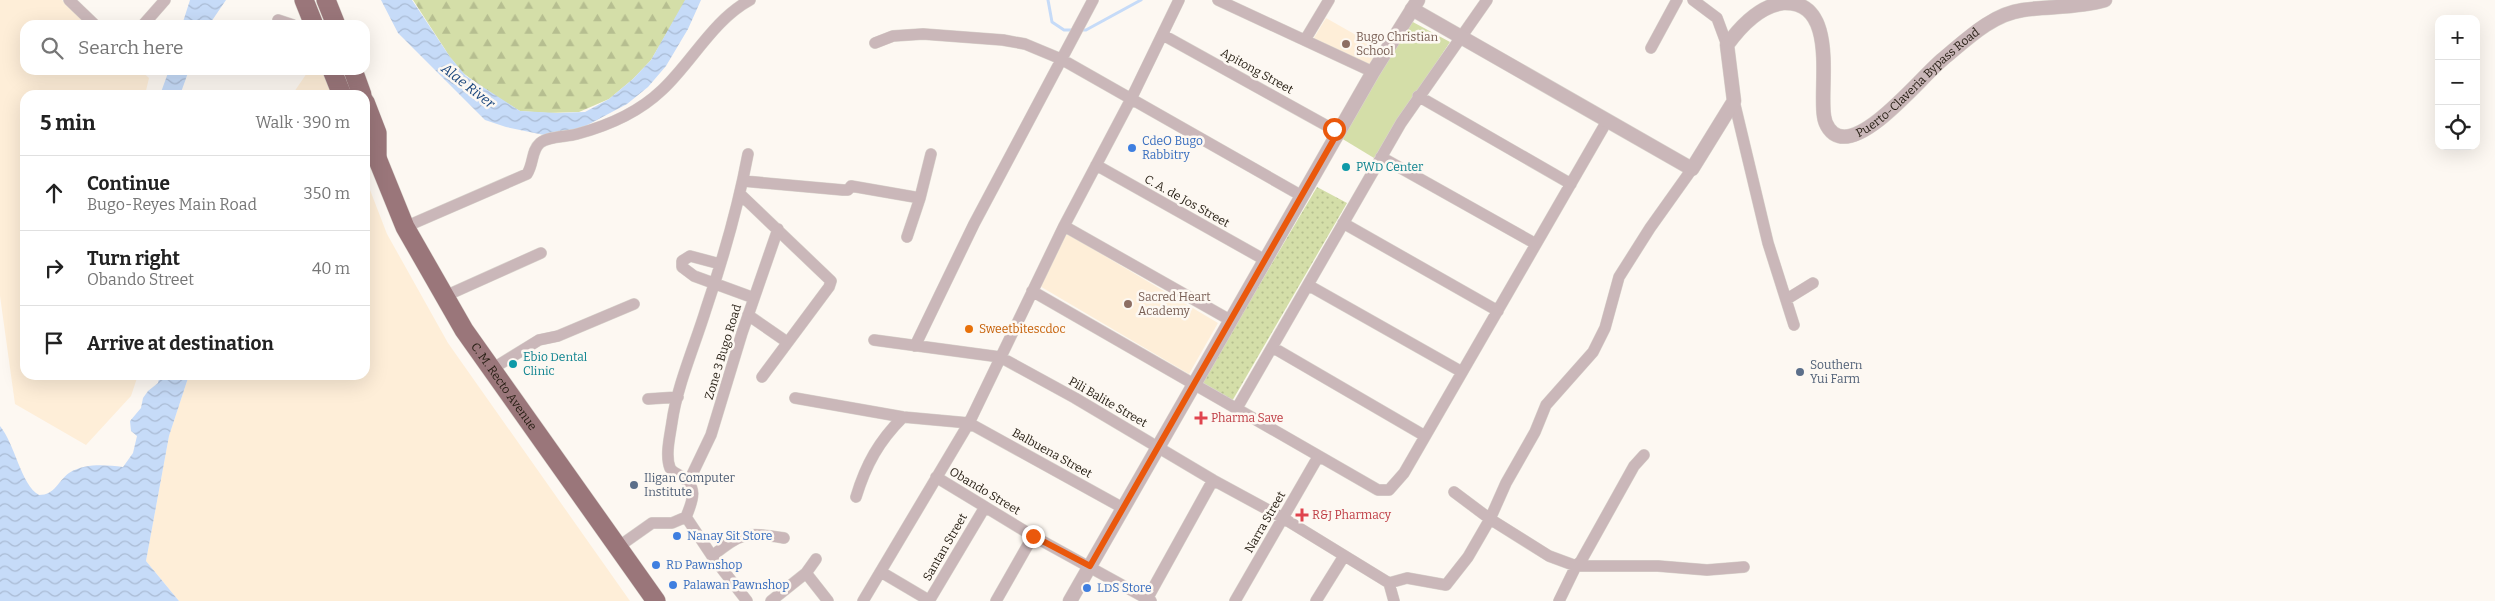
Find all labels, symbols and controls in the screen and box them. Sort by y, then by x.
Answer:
map controls [2435,15,2480,150]
button: + [2435,15,2480,60]
search box [20,20,370,75]
street label: Puerto-Claveria Bypass Road [1854,25,1982,140]
place label: Bugo Christian School [1356,30,1438,58]
icon: search [38,34,66,62]
text: Search here [78,36,183,59]
marker: Bugo Christian School [1340,38,1352,50]
street label: Apitong Street [1218,45,1296,97]
water label: Alae River [437,59,499,113]
button: − [2435,60,2480,105]
button: locate [2435,105,2480,150]
text: 5 min [40,110,96,136]
text: Walk · 390 m [256,113,350,132]
route start [1323,118,1346,141]
place label: CdeO Bugo Rabbitry [1142,134,1203,162]
marker: CdeO Bugo Rabbitry [1126,142,1138,154]
place label: PWD Center [1356,160,1424,174]
marker: PWD Center [1340,161,1352,173]
text: Continue [87,172,170,195]
street label: C. A. de Jos Street [1142,172,1232,230]
icon: ahead [40,179,68,207]
text: 350 m [304,184,350,203]
text: Bugo-Reyes Main Road [87,195,257,214]
text: Turn right [87,247,180,270]
icon: right [40,254,68,282]
text: 40 m [312,259,350,278]
text: Obando Street [87,270,194,289]
place label: Sacred Heart Academy [1138,290,1211,318]
marker: Sacred Heart Academy [1122,298,1134,310]
street label: Zone 3 Bugo Road [702,303,744,401]
place label: Sweetbitescdoc [979,322,1066,336]
marker: Sweetbitescdoc [963,323,975,335]
icon: arrive [40,329,68,357]
text: Arrive at destination [87,332,274,355]
street label: C. M. Recto Avenue [468,340,540,433]
place label: Ebio Dental Clinic [523,350,588,378]
marker: Ebio Dental Clinic [507,358,519,370]
place label: Southern Yui Farm [1810,358,1863,386]
marker: Southern Yui Farm [1794,366,1806,378]
street label: Pili Balite Street [1066,374,1150,430]
place label: Pharma Save [1211,411,1283,425]
marker: Pharma Save [1195,412,1207,424]
street label: Balbuena Street [1010,425,1095,481]
street label: Obando Street [947,464,1024,518]
place label: Iligan Computer Institute [644,471,735,499]
marker: Iligan Computer Institute [628,479,640,491]
street label: Narra Street [1242,488,1289,555]
place label: R&J Pharmacy [1312,508,1392,522]
marker: R&J Pharmacy [1296,509,1308,521]
street label: Santan Street [920,510,970,583]
route end [1022,525,1045,548]
place label: Nanay Sit Store [687,529,772,543]
marker: Nanay Sit Store [671,530,683,542]
place label: RD Pawnshop [666,558,742,572]
marker: RD Pawnshop [650,559,662,571]
place label: Palawan Pawnshop [683,578,789,592]
marker: Palawan Pawnshop [667,579,679,591]
place label: LDS Store [1097,581,1151,595]
marker: LDS Store [1081,582,1093,594]

